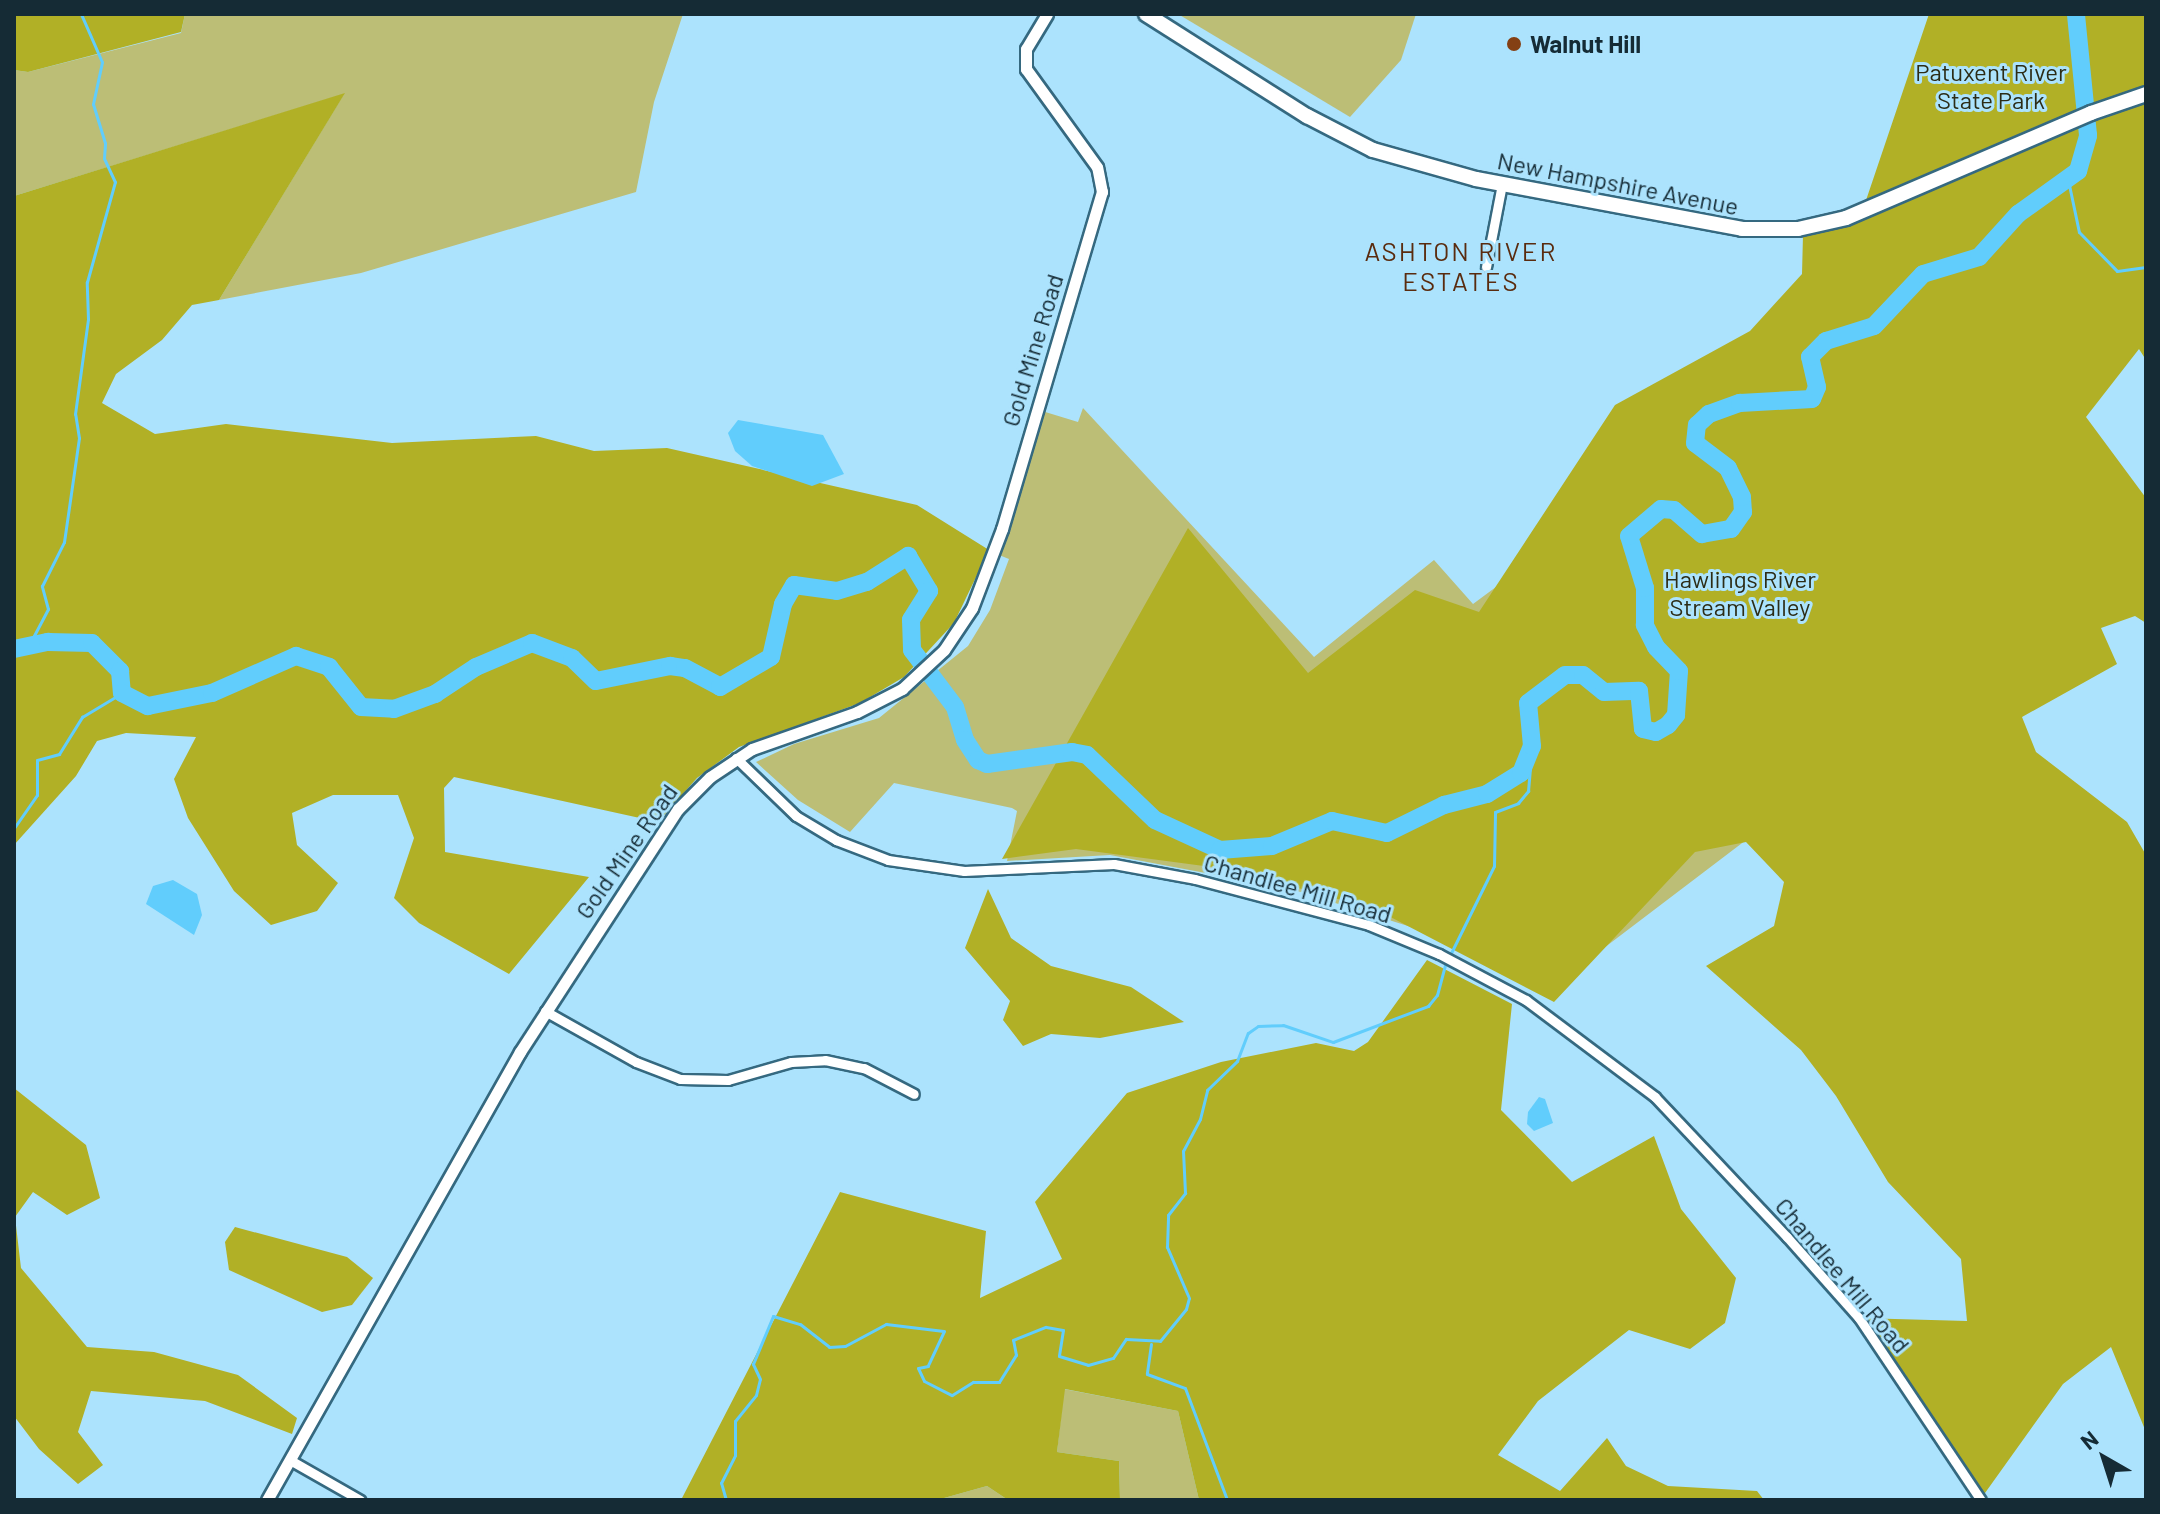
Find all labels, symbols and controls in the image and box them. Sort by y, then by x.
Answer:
place label: Walnut Hill [1530,30,1641,58]
marker: Walnut Hill [1505,35,1523,53]
park label: Patuxent River State Park [1915,58,2067,114]
street label: New Hampshire Avenue [1495,145,1741,221]
district label: ASHTON RIVER ESTATES [1365,235,1557,296]
street label: Gold Mine Road [995,270,1069,430]
park label: Hawlings River Stream Valley [1664,565,1816,621]
street label: Gold Mine Road [569,778,683,924]
street label: Chandlee Mill Road [1201,847,1395,929]
street label: Chandlee Mill Road [1770,1192,1916,1358]
north arrow [2064,1418,2144,1498]
text: N [2075,1425,2103,1454]

